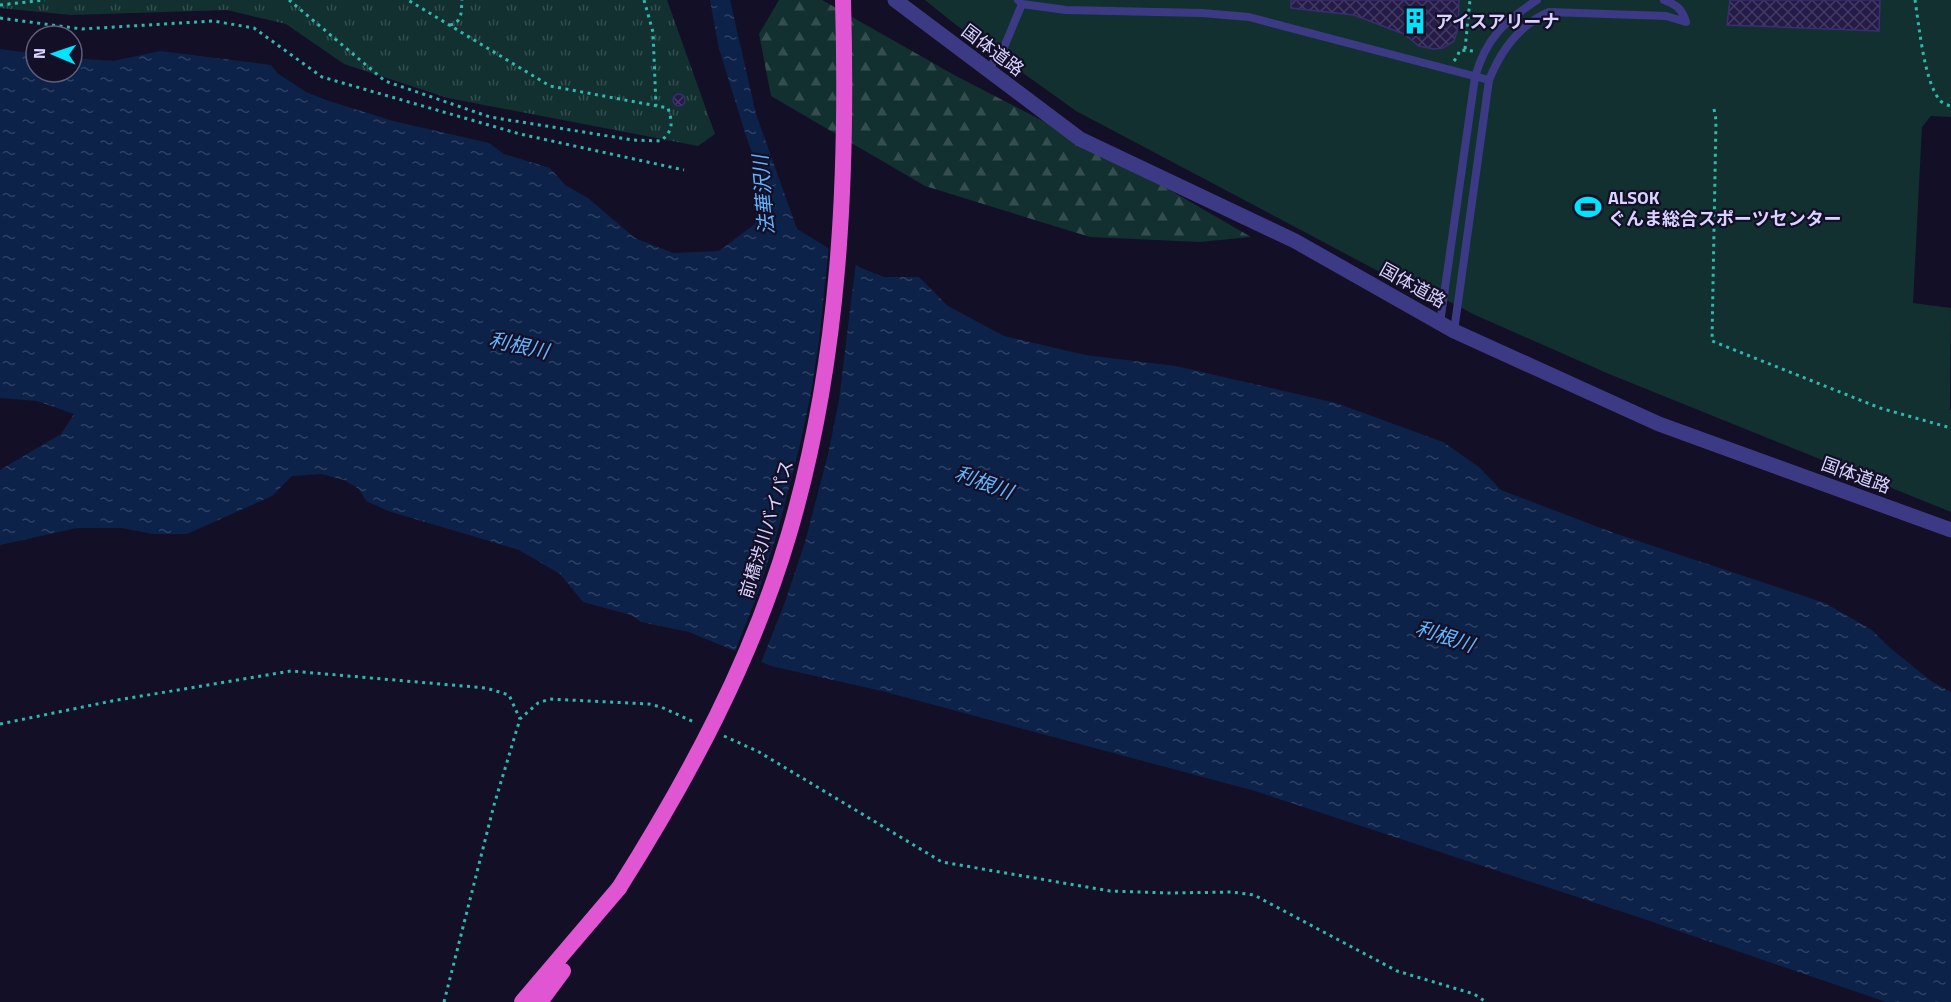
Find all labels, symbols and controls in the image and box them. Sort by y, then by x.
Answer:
building icon: アイスアリーナ [1400,6,1430,36]
place label: アイスアリーナ [1435,8,1560,35]
street label: 国体道路 [956,18,1030,82]
north arrow [24,24,84,84]
text: N [27,48,51,59]
water label: 法華沢川 [744,152,782,236]
place label: ALSOK ぐんま総合スポーツセンター [1608,184,1842,232]
sports icon: ALSOK ぐんま総合スポーツセンター [1573,192,1603,222]
street label: 国体道路 [1375,256,1451,314]
water label: 利根川 [486,324,554,367]
street label: 国体道路 [1818,450,1894,500]
street label: 前橋渋川バイパス [732,456,800,602]
water label: 利根川 [951,457,1019,508]
water label: 利根川 [1412,612,1480,661]

